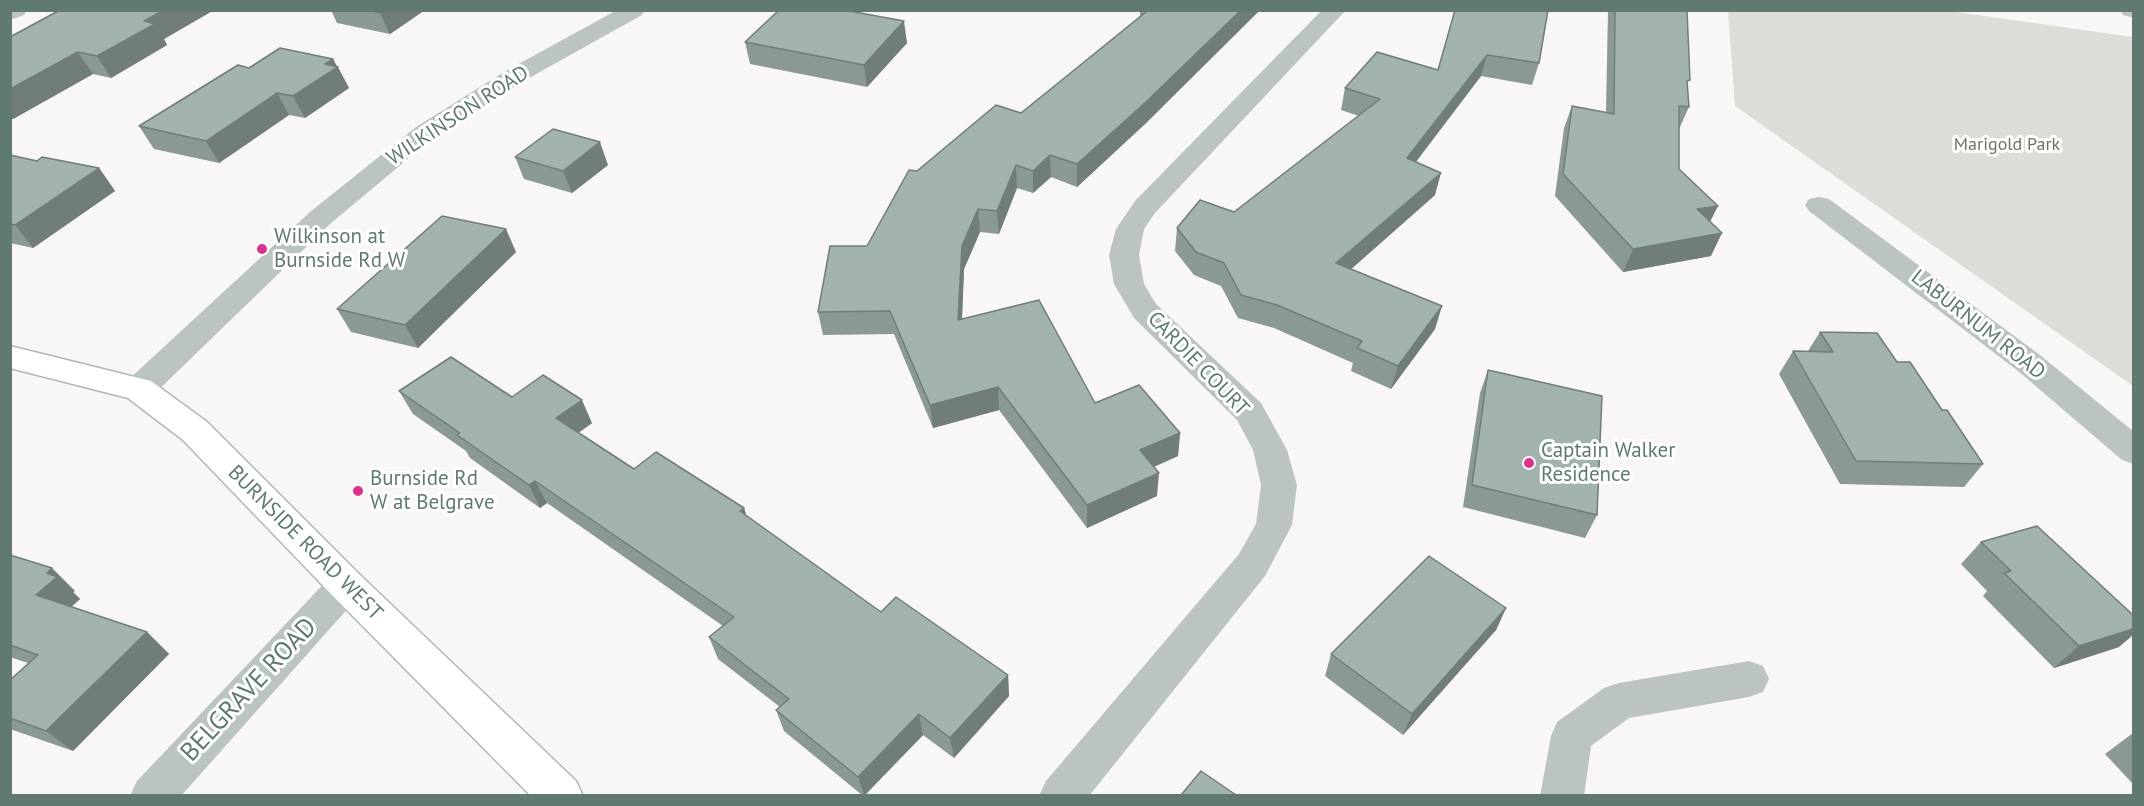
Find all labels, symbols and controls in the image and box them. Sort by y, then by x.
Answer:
street label: WILKINSON ROAD [382,61,534,171]
park label: Marigold Park [1954,134,2060,156]
place label: Wilkinson at Burnside Rd W [274,224,405,274]
marker: Wilkinson at Burnside Rd W [255,242,269,256]
street label: LABURNUM ROAD [1906,265,2050,385]
street label: CARDIE COURT [1142,307,1254,421]
place label: Captain Walker Residence [1541,438,1675,488]
marker: Captain Walker Residence [1522,456,1536,470]
street label: BURNSIDE ROAD WEST [222,460,388,626]
place label: Burnside Rd W at Belgrave [370,466,495,516]
marker: Burnside Rd W at Belgrave [351,484,365,498]
street label: BELGRAVE ROAD [175,612,323,768]

